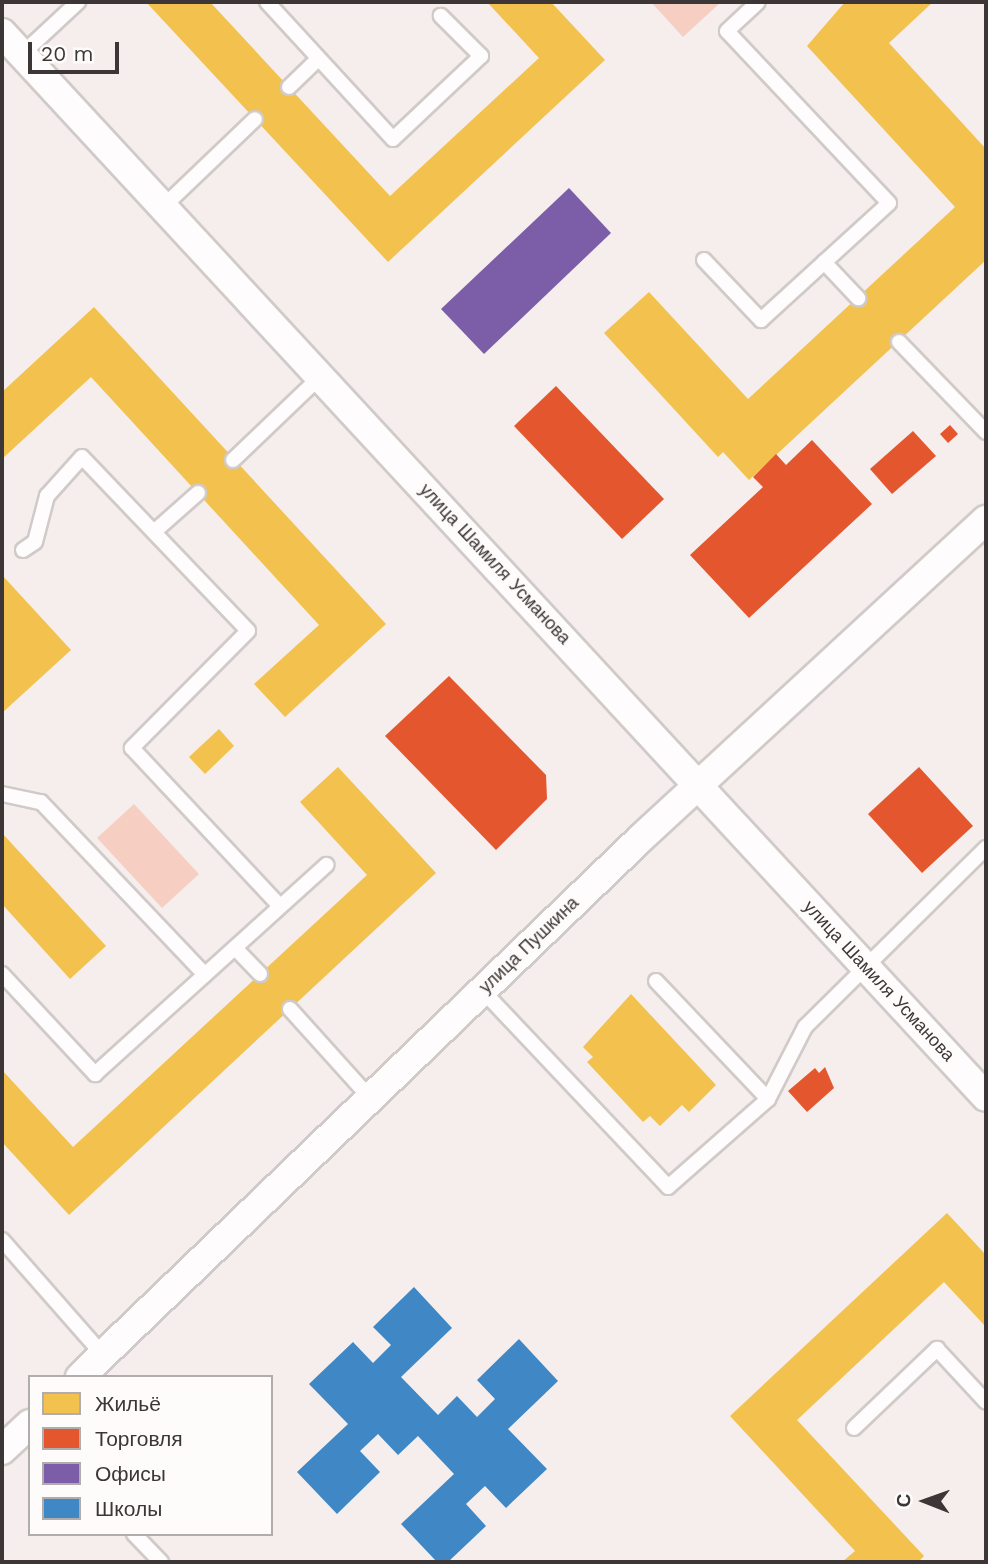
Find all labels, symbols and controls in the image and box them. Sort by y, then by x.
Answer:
scale bar [32,28,122,72]
text: 20 m [41,41,93,66]
street label: улица Шамиля Усманова [415,479,575,649]
street label: улица Пушкина [475,892,583,998]
street label: улица Шамиля Усманова [799,896,959,1066]
legend [28,1375,273,1536]
text: Жильё [95,1391,161,1416]
text: Торговля [95,1426,183,1451]
text: Офисы [95,1461,166,1486]
north arrow [890,1466,960,1536]
text: С [892,1494,915,1508]
text: Школы [95,1496,162,1521]

